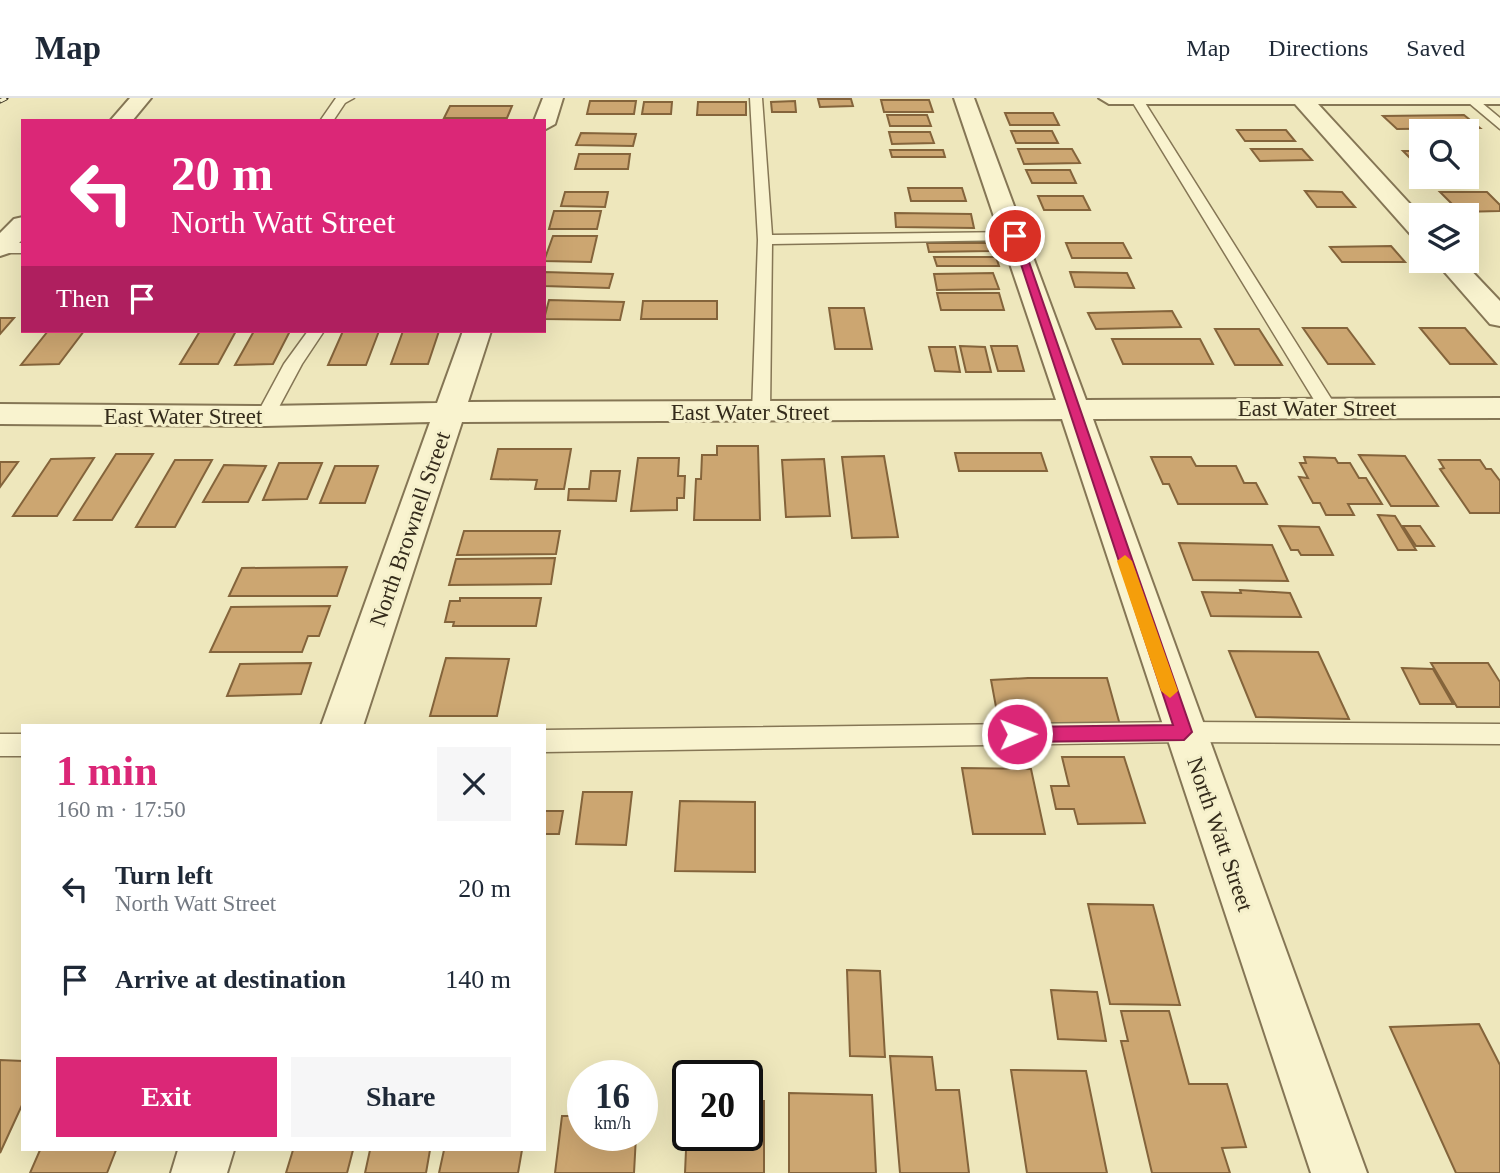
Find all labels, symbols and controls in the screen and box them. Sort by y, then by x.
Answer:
text: Map [35,30,101,66]
text: Map [1186,35,1230,61]
text: Directions [1268,35,1368,61]
text: Saved [1406,35,1465,61]
map controls [1409,119,1479,273]
button: search [1409,119,1479,189]
text: 20 m [171,146,273,201]
icon: left [56,147,147,238]
button: layers [1409,203,1479,273]
text: North Watt Street [171,204,395,240]
pin [985,206,1045,266]
icon: arrive [996,217,1034,255]
icon: arrive [123,280,161,318]
text: Then [56,284,109,313]
street label: East Water Street [1238,396,1397,421]
street label: East Water Street [671,400,830,425]
street label: East Water Street [104,404,263,429]
street label: North Brownell Street [365,428,455,630]
position arrow [980,697,1054,771]
button: close [437,747,511,821]
text: 1 min [56,748,158,794]
street label: North Watt Street [1182,754,1258,915]
text: 160 m · 17:50 [56,797,186,822]
text: Turn left [115,861,213,890]
icon: left [56,870,94,908]
text: 20 m [458,874,511,903]
text: North Watt Street [115,891,276,916]
icon: arrive [56,961,94,999]
text: Arrive at destination [115,965,346,994]
text: 140 m [445,965,511,994]
button: Exit [56,1057,277,1137]
button: Share [291,1057,511,1137]
speed limit sign: 20 [672,1060,763,1151]
text: 16 [595,1077,630,1116]
text: km/h [594,1113,631,1133]

